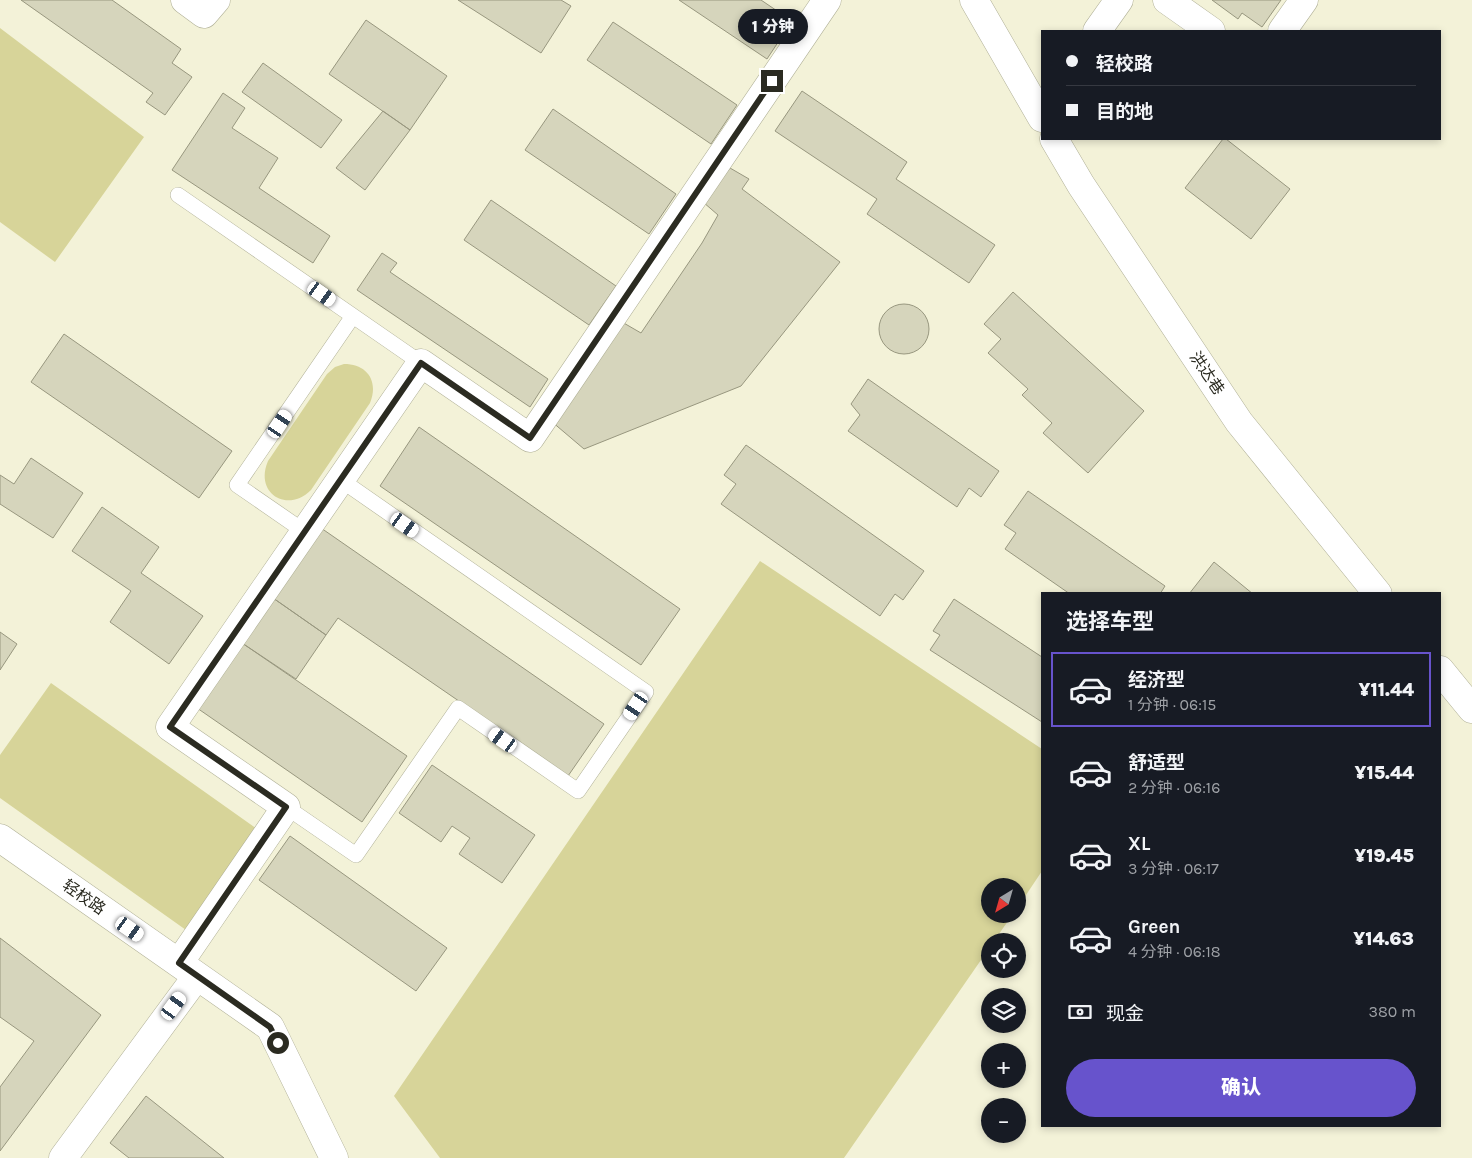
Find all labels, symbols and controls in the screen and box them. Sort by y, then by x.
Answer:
callout: 1 分钟 [737,8,807,44]
text: 1 分钟 [752,17,794,36]
text: 轻校路 [1096,53,1153,75]
route end [761,70,783,92]
text: 目的地 [1096,101,1153,123]
car [305,279,338,309]
street label: 洪达巷 [1186,348,1228,398]
car [265,407,294,441]
car [388,510,421,540]
text: 选择车型 [1066,609,1154,635]
icon: car [1068,667,1113,712]
text: 经济型 [1128,669,1185,691]
text: ¥11.44 [1359,679,1414,701]
car [621,689,650,723]
text: 1 分钟 · 06:15 [1128,695,1216,714]
car [486,725,519,755]
icon: car [1068,750,1113,795]
text: 舒适型 [1128,752,1185,774]
text: ¥15.44 [1355,762,1414,784]
text: 2 分钟 · 06:16 [1128,778,1220,797]
icon: car [1068,833,1113,878]
text: XL [1128,833,1150,855]
text: ¥19.45 [1354,845,1414,867]
text: 3 分钟 · 06:17 [1128,859,1219,878]
street label: 轻校路 [59,875,109,919]
north arrow [981,878,1026,922]
map controls [981,878,1026,1143]
car [113,914,146,944]
icon: car [1068,916,1113,961]
text: Green [1128,916,1180,938]
text: ¥14.63 [1353,928,1414,950]
button: locate [981,933,1026,978]
text: 4 分钟 · 06:18 [1128,942,1221,961]
button: layers [981,988,1026,1033]
car [159,989,188,1023]
icon: cash [1066,998,1094,1026]
text: 380 m [1368,1002,1416,1021]
text: 现金 [1106,1003,1144,1025]
route start [267,1032,289,1054]
button: + [981,1043,1026,1088]
button: 确认 [1066,1059,1416,1117]
button: − [981,1098,1026,1143]

